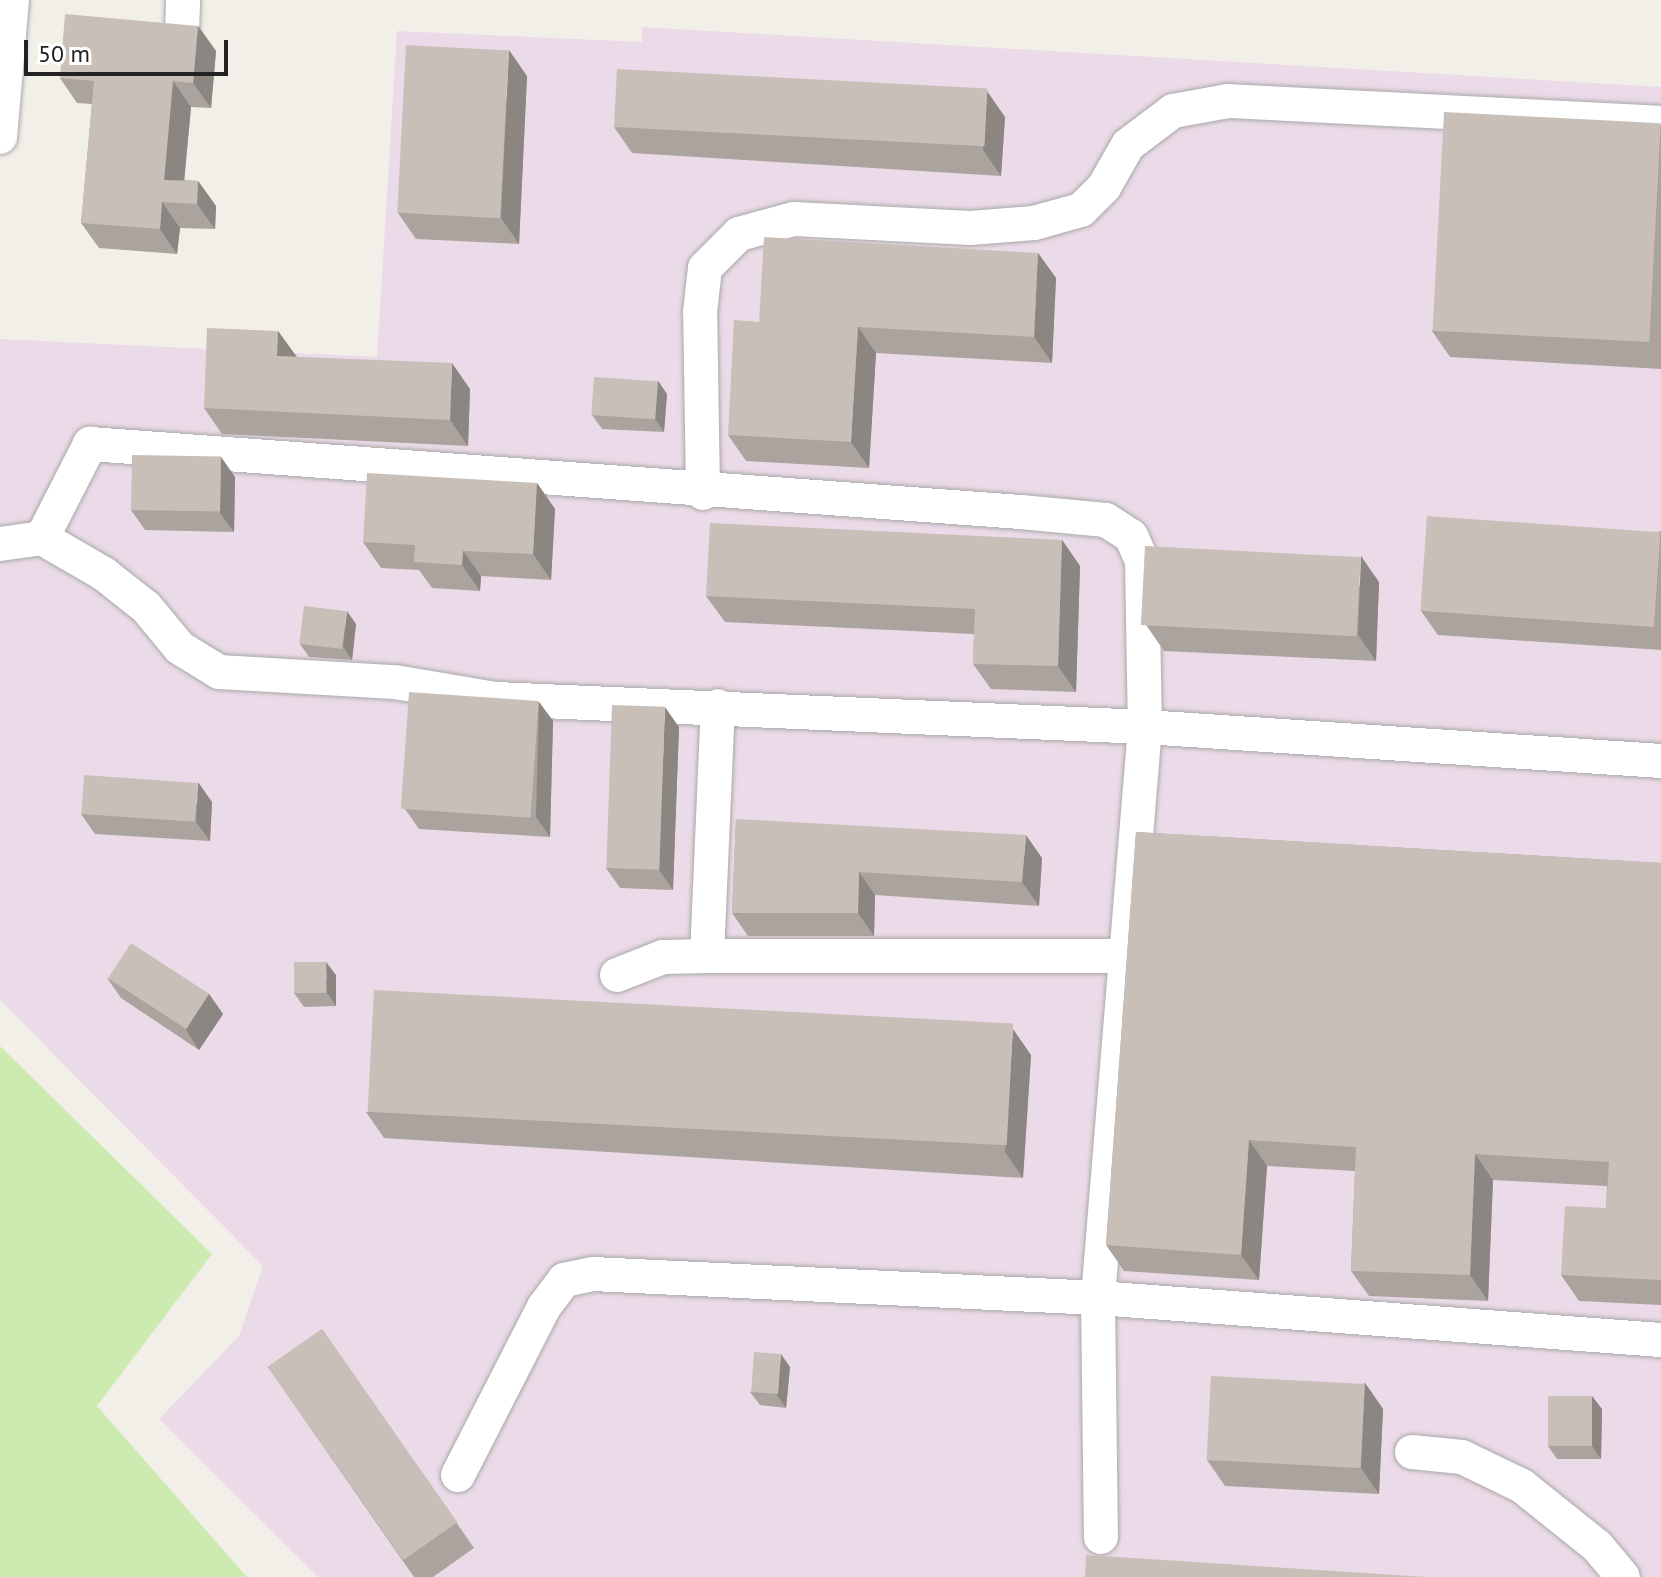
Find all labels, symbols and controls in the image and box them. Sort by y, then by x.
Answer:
scale bar [28,24,232,74]
text: 50 m [38,38,90,69]

